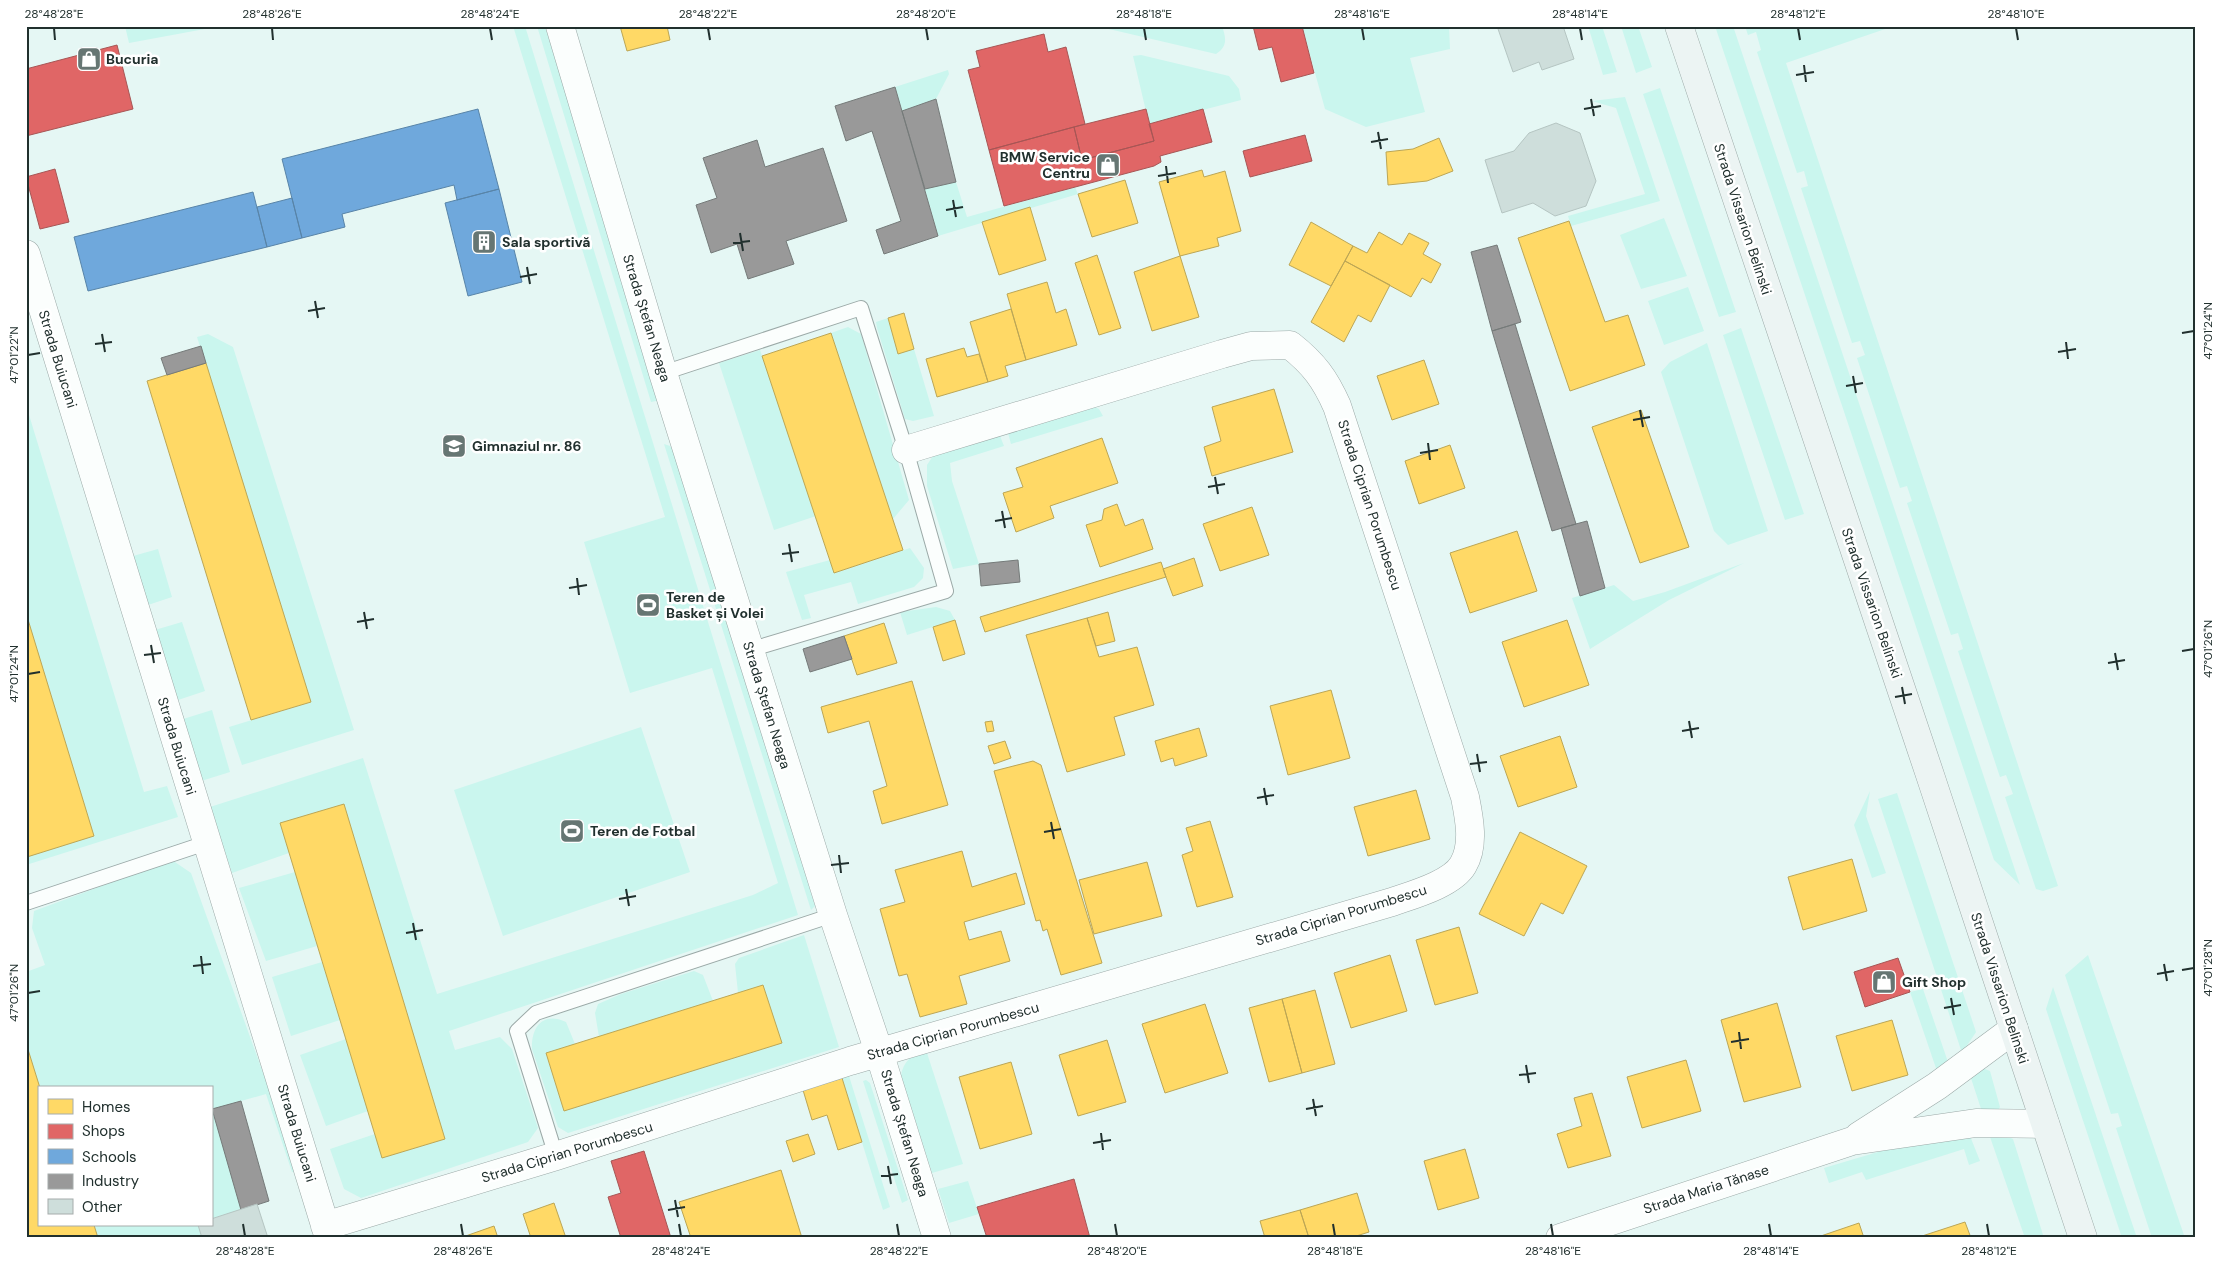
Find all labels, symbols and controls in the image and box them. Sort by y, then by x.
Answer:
text: 28°48'28"E [25,6,84,22]
text: 28°48'26"E [242,6,302,22]
text: 28°48'24"E [461,6,520,22]
text: 28°48'22"E [679,6,738,22]
text: 28°48'20"E [896,6,956,22]
text: 28°48'18"E [1116,6,1172,22]
text: 28°48'16"E [1334,6,1390,22]
text: 28°48'14"E [1552,6,1608,22]
text: 28°48'12"E [1770,6,1826,22]
text: 28°48'10"E [1988,6,2045,22]
shop icon: Bucuria [76,46,102,72]
place label: Bucuria [106,50,158,68]
street label: Strada Vissarion Belinski [1710,141,1776,297]
place label: BMW Service Centru [1000,148,1090,182]
shop icon: BMW Service Centru [1095,152,1121,178]
building icon: Sala sportivă [471,229,497,255]
place label: Sala sportivă [502,233,590,251]
street label: Strada Ștefan Neaga [619,252,675,384]
text: 47°01'24"N [2200,302,2216,360]
street label: Strada Buiucani [35,308,81,410]
text: 47°01'22"N [6,326,22,384]
street label: Strada Ciprian Porumbescu [1334,418,1406,592]
school or university icon: Gimnaziul nr. 86 [441,433,467,459]
place label: Gimnaziul nr. 86 [472,437,582,455]
street label: Strada Vissarion Belinski [1838,525,1906,681]
place label: Teren de Basket și Volei [666,588,764,622]
sports icon: Teren de Basket și Volei [635,592,661,618]
text: 47°01'26"N [2200,620,2216,678]
street label: Strada Ștefan Neaga [739,639,795,771]
text: 47°01'24"N [6,645,22,703]
street label: Strada Buiucani [154,695,200,797]
sports icon: Teren de Fotbal [559,818,585,844]
place label: Teren de Fotbal [590,822,695,840]
street label: Strada Ciprian Porumbescu [1253,880,1429,950]
street label: Strada Vissarion Belinski [1967,910,2033,1066]
text: 47°01'28"N [2200,939,2216,997]
text: 47°01'26"N [6,964,22,1022]
shop icon: Gift Shop [1871,969,1897,995]
place label: Gift Shop [1902,973,1966,991]
street label: Strada Ciprian Porumbescu [865,998,1041,1064]
street label: Strada Ștefan Neaga [877,1067,933,1199]
street label: Strada Buiucani [274,1082,320,1184]
legend [38,1086,212,1226]
text: Homes [82,1097,131,1117]
street label: Strada Ciprian Porumbescu [479,1117,655,1187]
text: Shops [82,1121,125,1141]
text: Schools [82,1147,137,1167]
street label: Strada Maria Tănase [1641,1160,1771,1218]
text: Industry [82,1171,140,1191]
text: Other [82,1197,123,1217]
text: 28°48'28"E [216,1243,275,1259]
text: 28°48'26"E [433,1243,493,1259]
text: 28°48'24"E [652,1243,711,1259]
text: 28°48'22"E [870,1243,929,1259]
text: 28°48'20"E [1087,1243,1147,1259]
text: 28°48'18"E [1307,1243,1363,1259]
text: 28°48'16"E [1525,1243,1581,1259]
text: 28°48'14"E [1743,1243,1799,1259]
text: 28°48'12"E [1961,1243,2017,1259]

